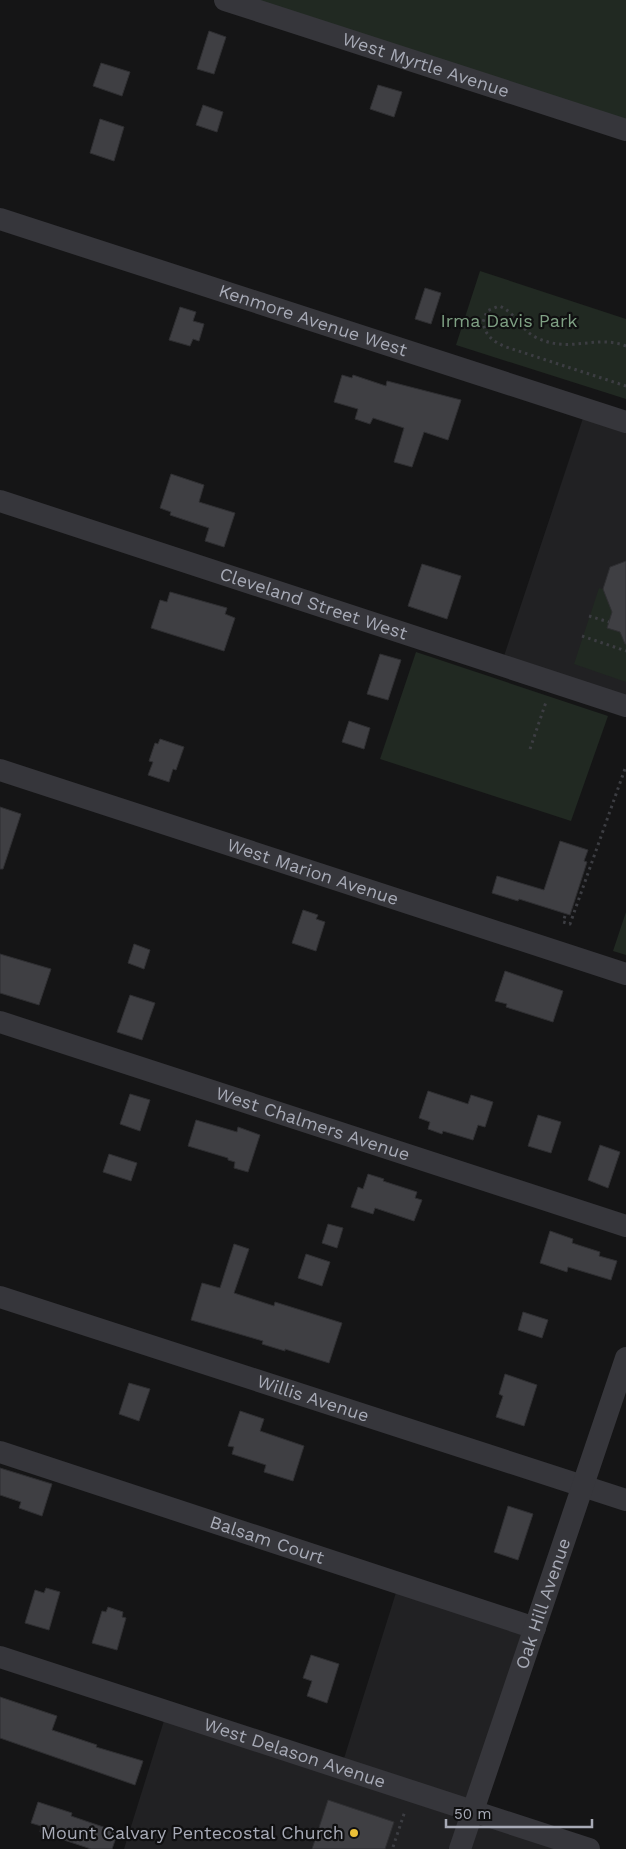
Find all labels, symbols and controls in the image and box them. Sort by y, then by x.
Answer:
street label: West Myrtle Avenue [340,28,512,101]
street label: Kenmore Avenue West [216,280,410,361]
park label: Irma Davis Park [441,310,578,331]
street label: Cleveland Street West [217,563,411,644]
street label: West Marion Avenue [225,834,401,909]
street label: West Chalmers Avenue [213,1082,413,1165]
street label: Willis Avenue [254,1370,372,1426]
street label: Balsam Court [207,1511,327,1568]
street label: Oak Hill Avenue [511,1535,574,1672]
street label: West Delason Avenue [201,1713,388,1792]
scale bar [446,1796,592,1828]
text: 50 m [454,1805,491,1823]
place label: Mount Calvary Pentecostal Church [41,1822,344,1843]
marker: Mount Calvary Pentecostal Church [348,1827,360,1839]

